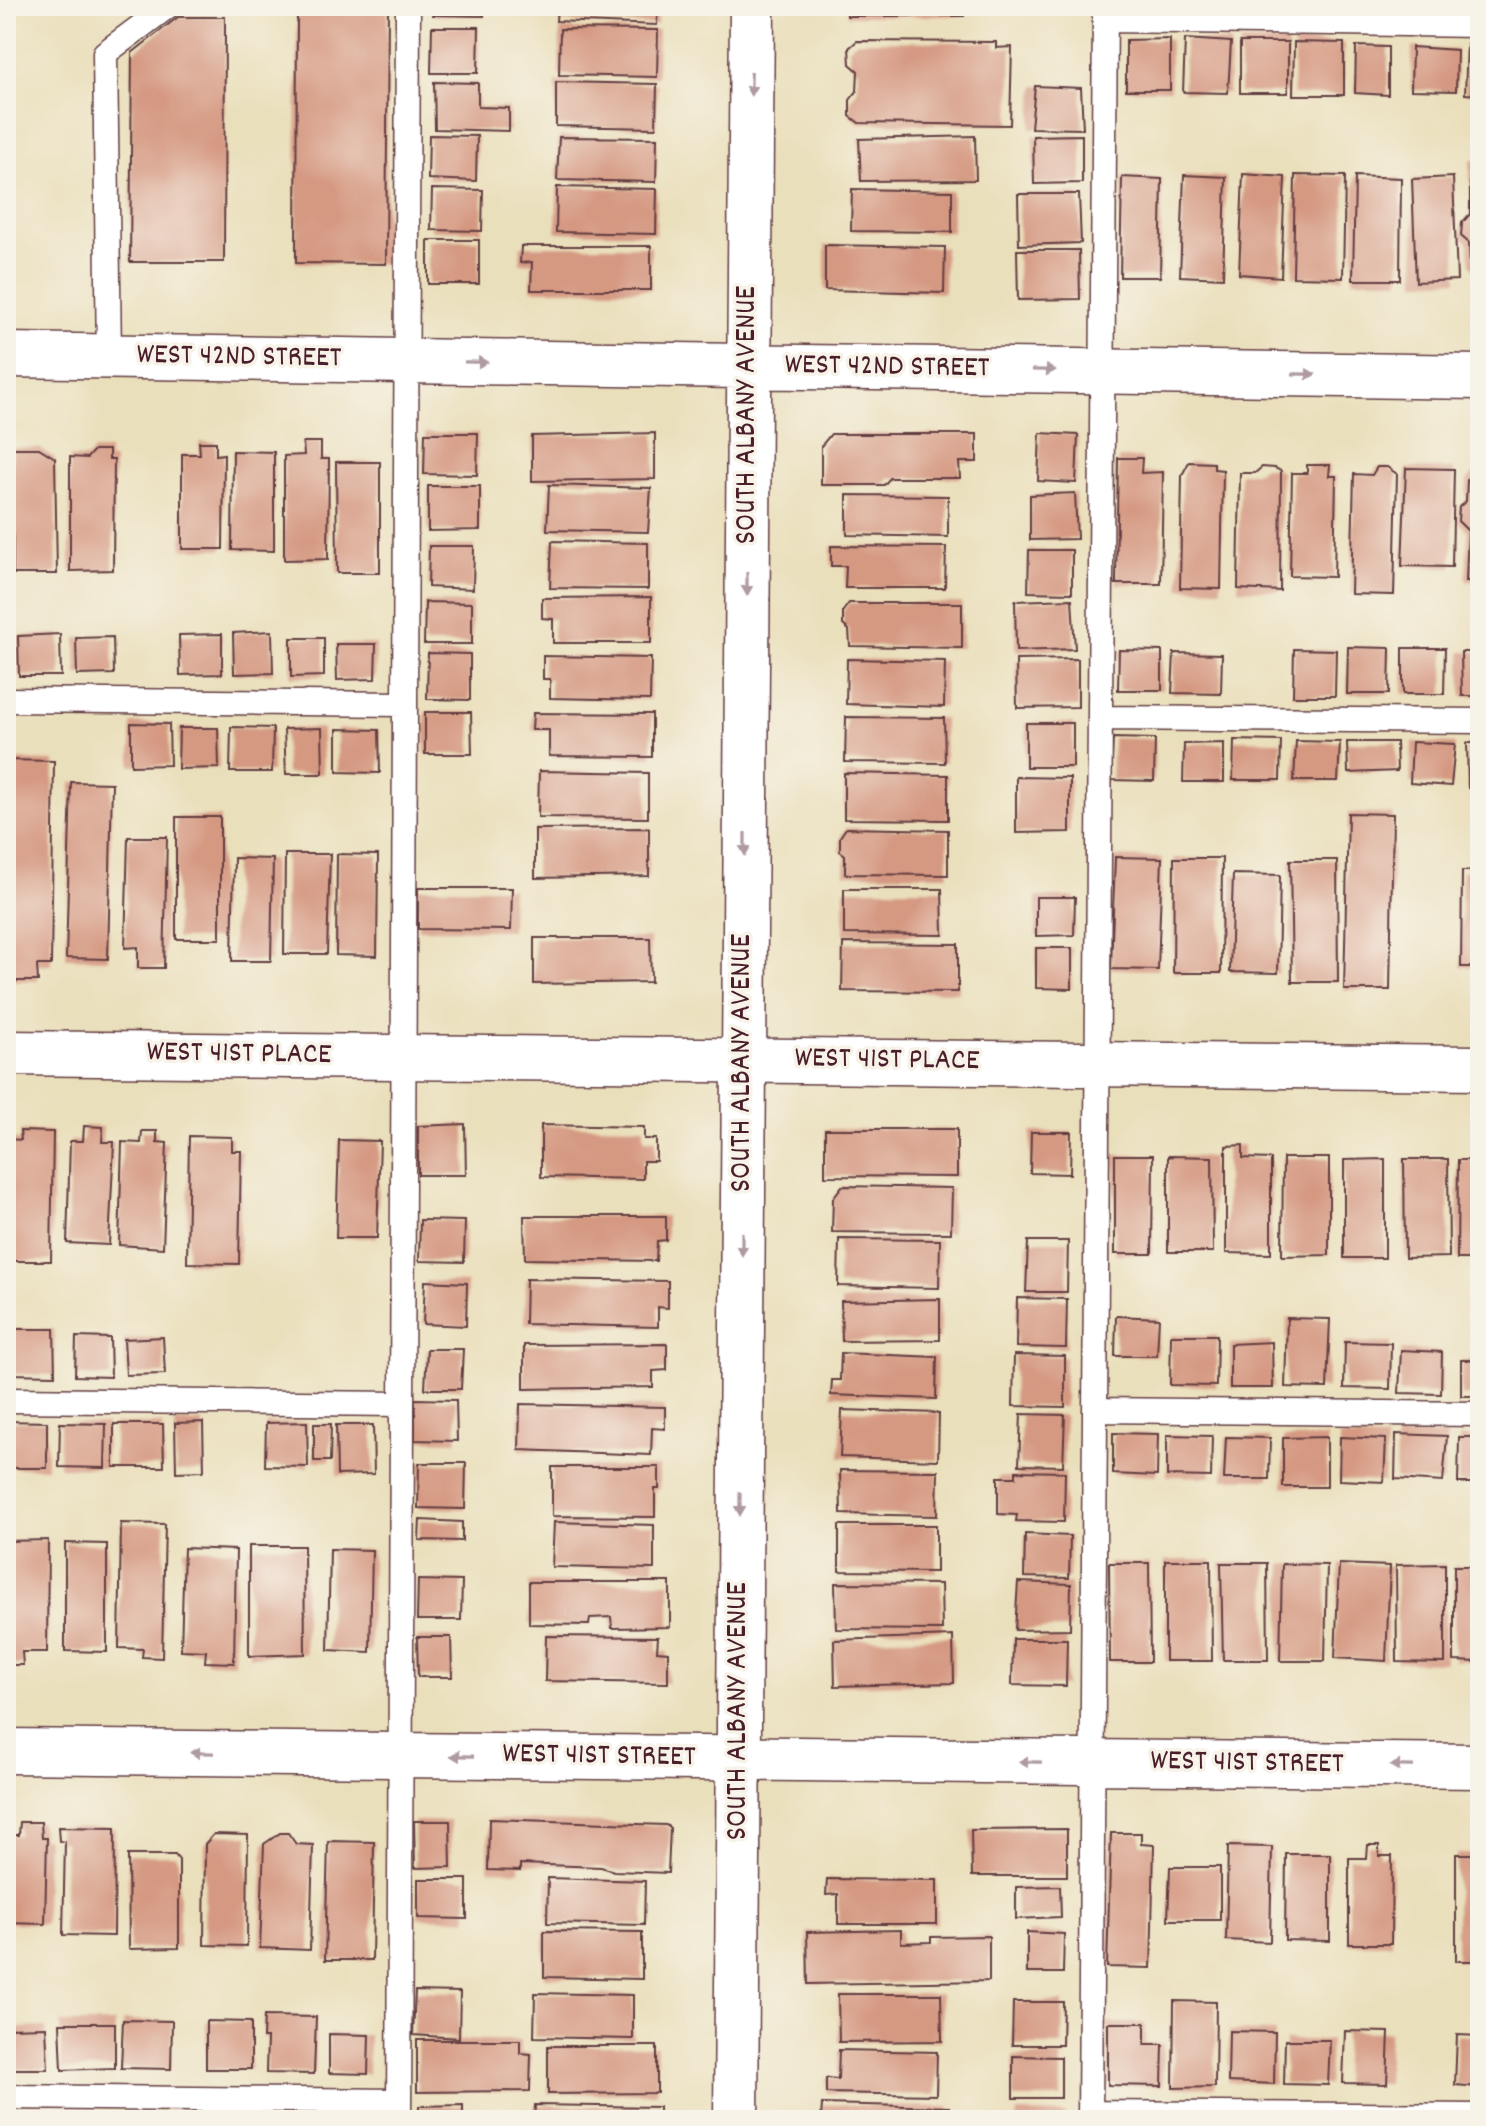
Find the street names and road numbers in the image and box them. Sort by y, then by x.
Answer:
street label: SOUTH ALBANY AVENUE [727,285,770,544]
street label: WEST 42ND STREET [136,335,342,381]
street label: WEST 42ND STREET [784,345,990,391]
street label: SOUTH ALBANY AVENUE [722,933,765,1192]
street label: WEST 41ST PLACE [146,1032,332,1078]
street label: WEST 41ST PLACE [794,1038,980,1084]
street label: SOUTH ALBANY AVENUE [718,1581,761,1840]
street label: WEST 41ST STREET [502,1734,696,1780]
street label: WEST 41ST STREET [1150,1741,1344,1787]

